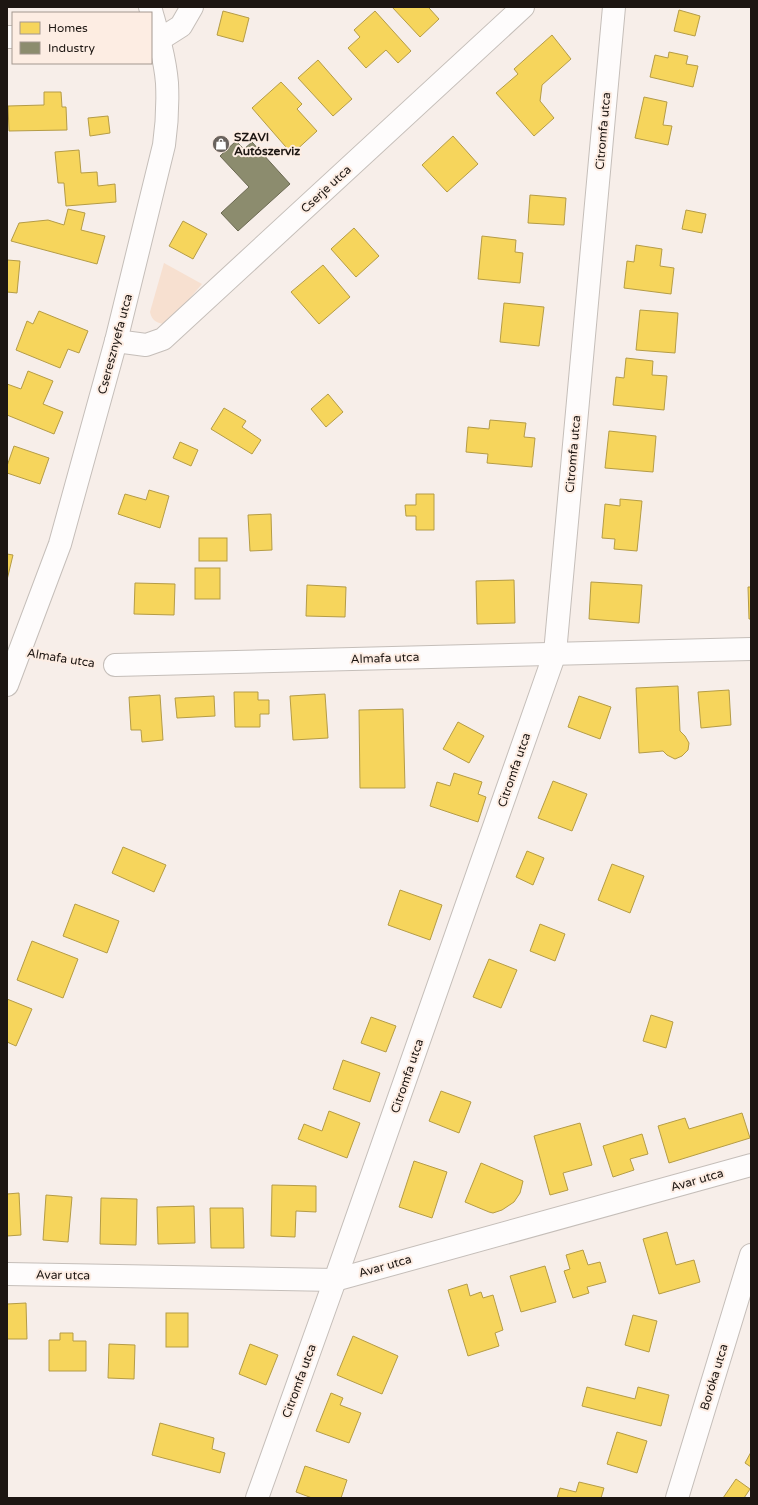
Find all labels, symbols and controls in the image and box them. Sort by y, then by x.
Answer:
legend [12,12,152,64]
text: Homes [48,21,88,35]
text: Industry [48,41,95,55]
street label: Citromfa utca [593,92,613,170]
place label: SZAVI Autószerviz [234,130,300,158]
shop icon: SZAVI Autószerviz [211,134,231,154]
street label: Cserje utca [298,162,354,216]
street label: Cseresznyefa utca [95,292,135,396]
street label: Citromfa utca [563,415,583,493]
street label: Almafa utca [26,646,96,670]
street label: Almafa utca [350,650,420,666]
street label: Citromfa utca [495,731,533,809]
street label: Citromfa utca [388,1037,426,1115]
street label: Avar utca [669,1166,725,1194]
street label: Avar utca [357,1252,413,1280]
street label: Avar utca [36,1268,90,1282]
street label: Citromfa utca [279,1342,319,1420]
street label: Boróka utca [697,1342,731,1412]

